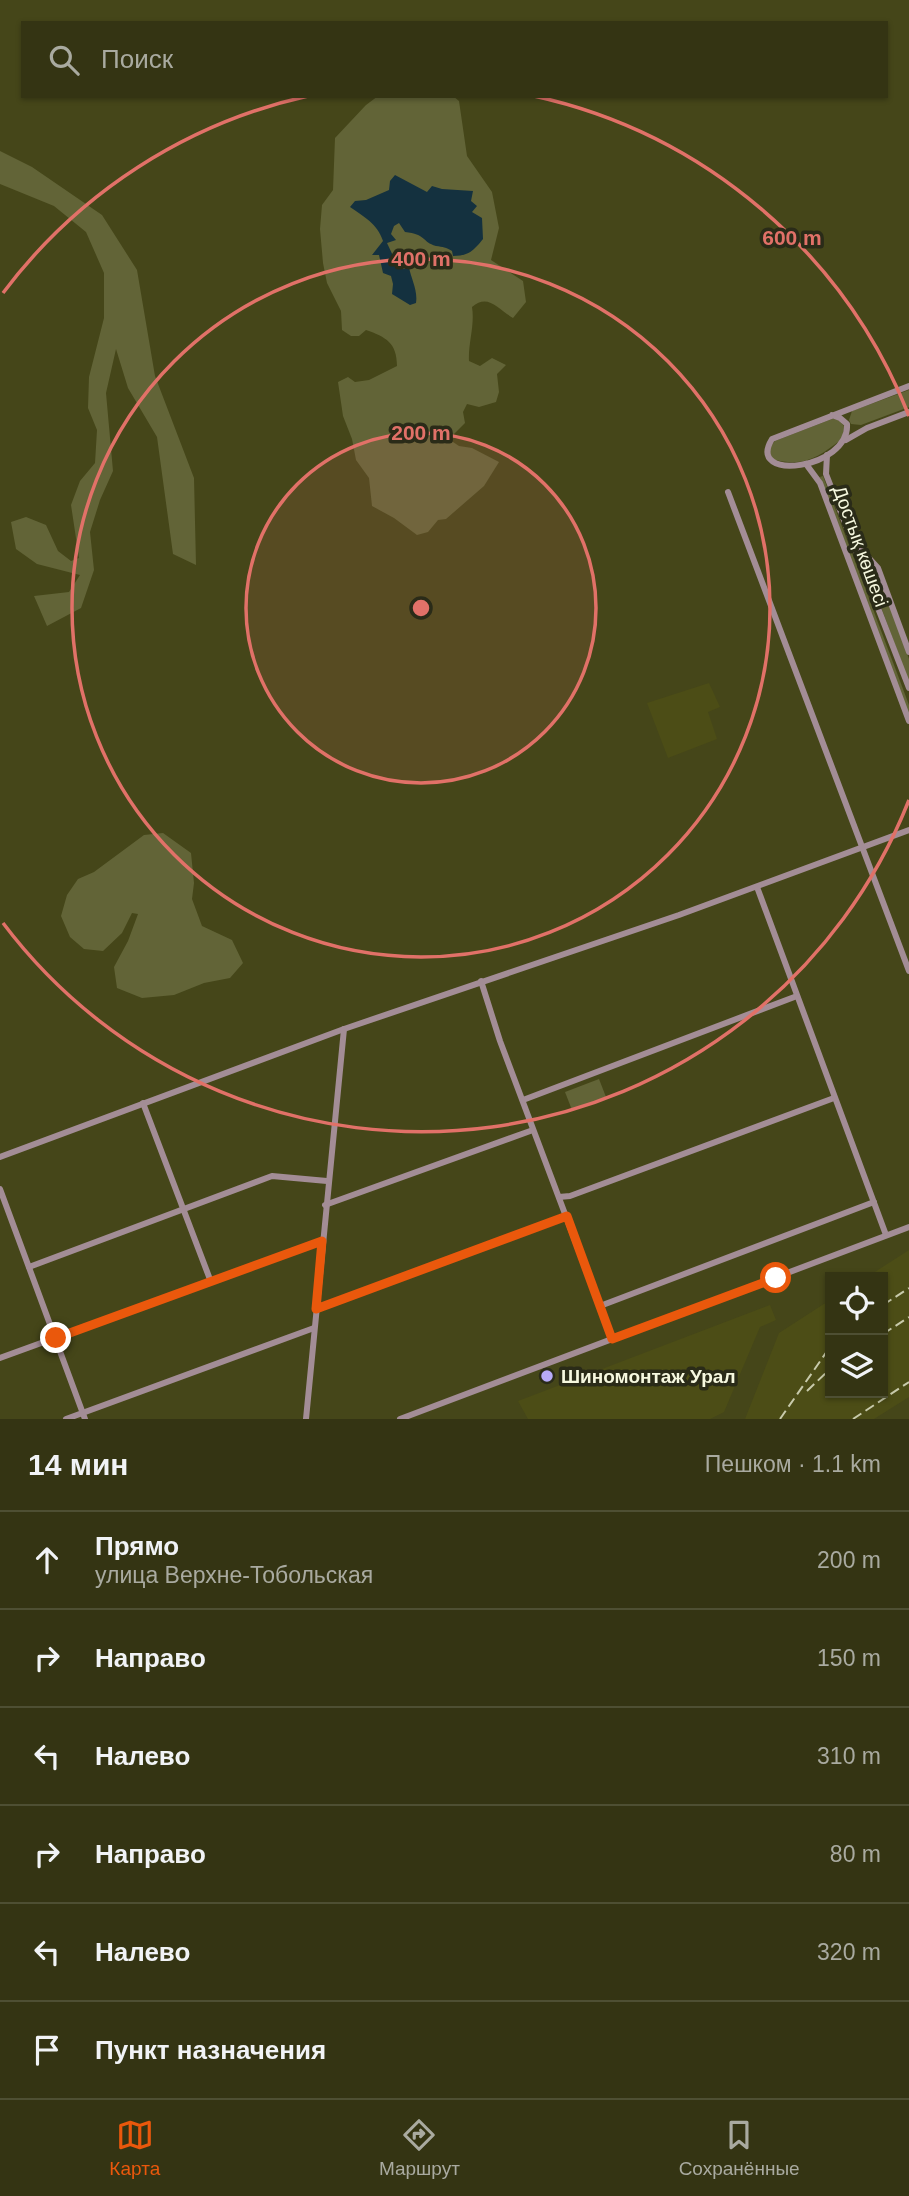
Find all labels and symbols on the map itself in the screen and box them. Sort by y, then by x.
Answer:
text: 600 m [762,226,822,249]
text: 400 m [391,247,451,270]
text: 200 m [391,421,451,444]
street label: Достық көшесі [829,483,892,610]
centre of rings [409,596,433,620]
route start [760,1262,791,1293]
route end [40,1322,71,1353]
place label: Шиномонтаж Урал [561,1366,735,1387]
marker: Шиномонтаж Урал [539,1368,555,1384]

